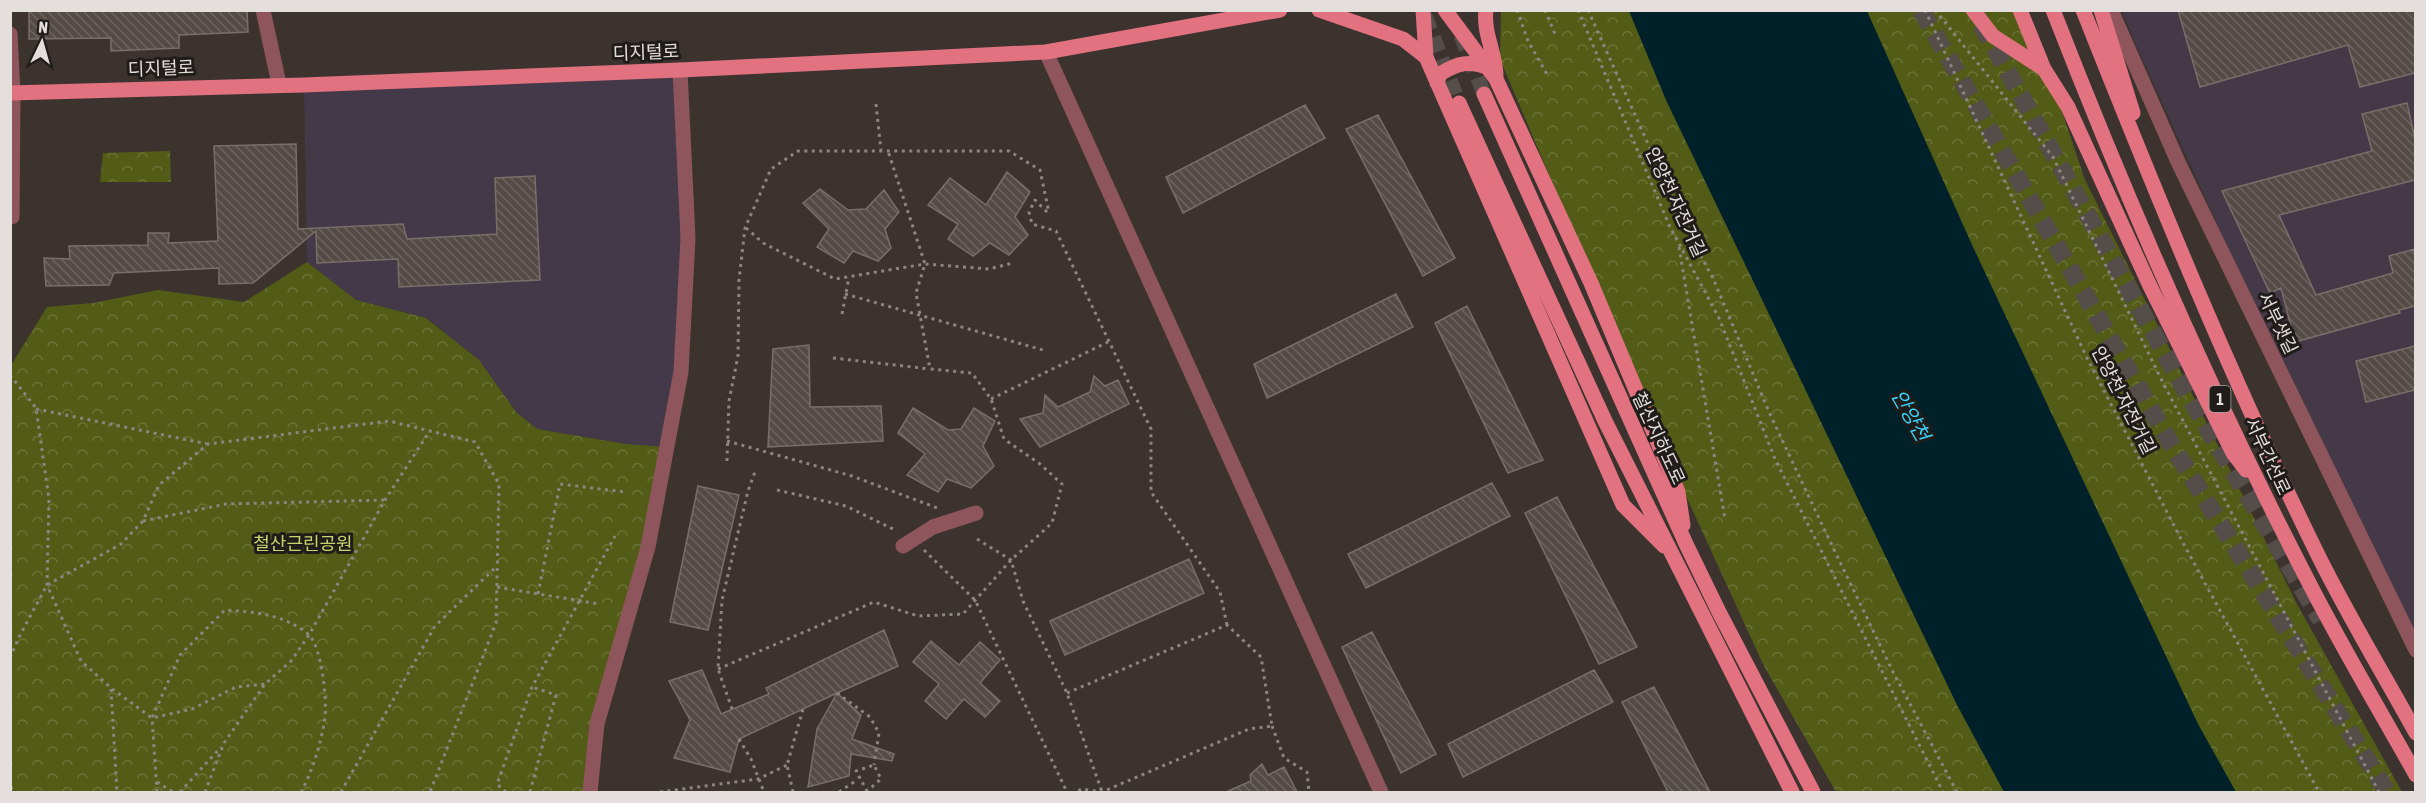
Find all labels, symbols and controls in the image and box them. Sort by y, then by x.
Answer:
north arrow [12,12,72,72]
text: N [38,18,49,36]
street label: 디지털로 [613,40,679,64]
street label: 디지털로 [128,56,194,80]
street label: 안양천 자전거길 [1641,144,1711,260]
street label: 서부샛길 [2254,289,2302,357]
street label: 안양천 자전거길 [2088,342,2160,458]
water label: 안양천 [1887,385,1936,447]
road number: 1 [2210,386,2230,412]
street label: 철산지하도로 [1628,389,1690,487]
street label: 서부간선로 [2241,414,2295,498]
park label: 철산근린공원 [253,533,353,554]

